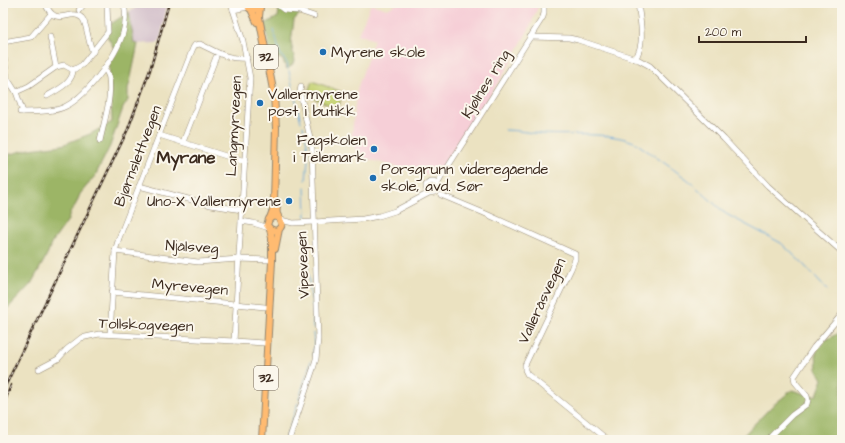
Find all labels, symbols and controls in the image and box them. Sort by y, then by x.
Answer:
scale bar [699,18,806,44]
text: 200 m [705,24,742,41]
place label: Myrene skole [331,42,425,64]
road number: 32 [254,45,278,69]
street label: Kjølnes ring [457,45,516,123]
marker: Myrene skole [318,47,328,57]
street label: Langmyrvegen [221,75,248,177]
place label: Vallermyrene post i butikk [268,84,358,122]
marker: Vallermyrene post i butikk [255,98,265,108]
street label: Bjørnslettvegen [109,102,168,210]
place label: Fagskolen i Telemark [293,130,367,168]
marker: Fagskolen i Telemark [369,144,379,154]
district label: Myrane [156,146,216,171]
place label: Porsgrunn videregående skole, avd. Sør [381,159,548,197]
marker: Porsgrunn videregående skole, avd. Sør [368,173,378,183]
place label: Uno-X Vallermyrene [147,191,281,213]
marker: Uno-X Vallermyrene [284,196,294,206]
street label: Vipevegen [291,230,316,299]
street label: Njålsveg [165,235,219,260]
street label: Valleråsvegen [513,254,572,348]
street label: Myrevegen [151,273,229,302]
street label: Tollskogvegen [98,313,194,338]
road number: 32 [254,366,278,390]

